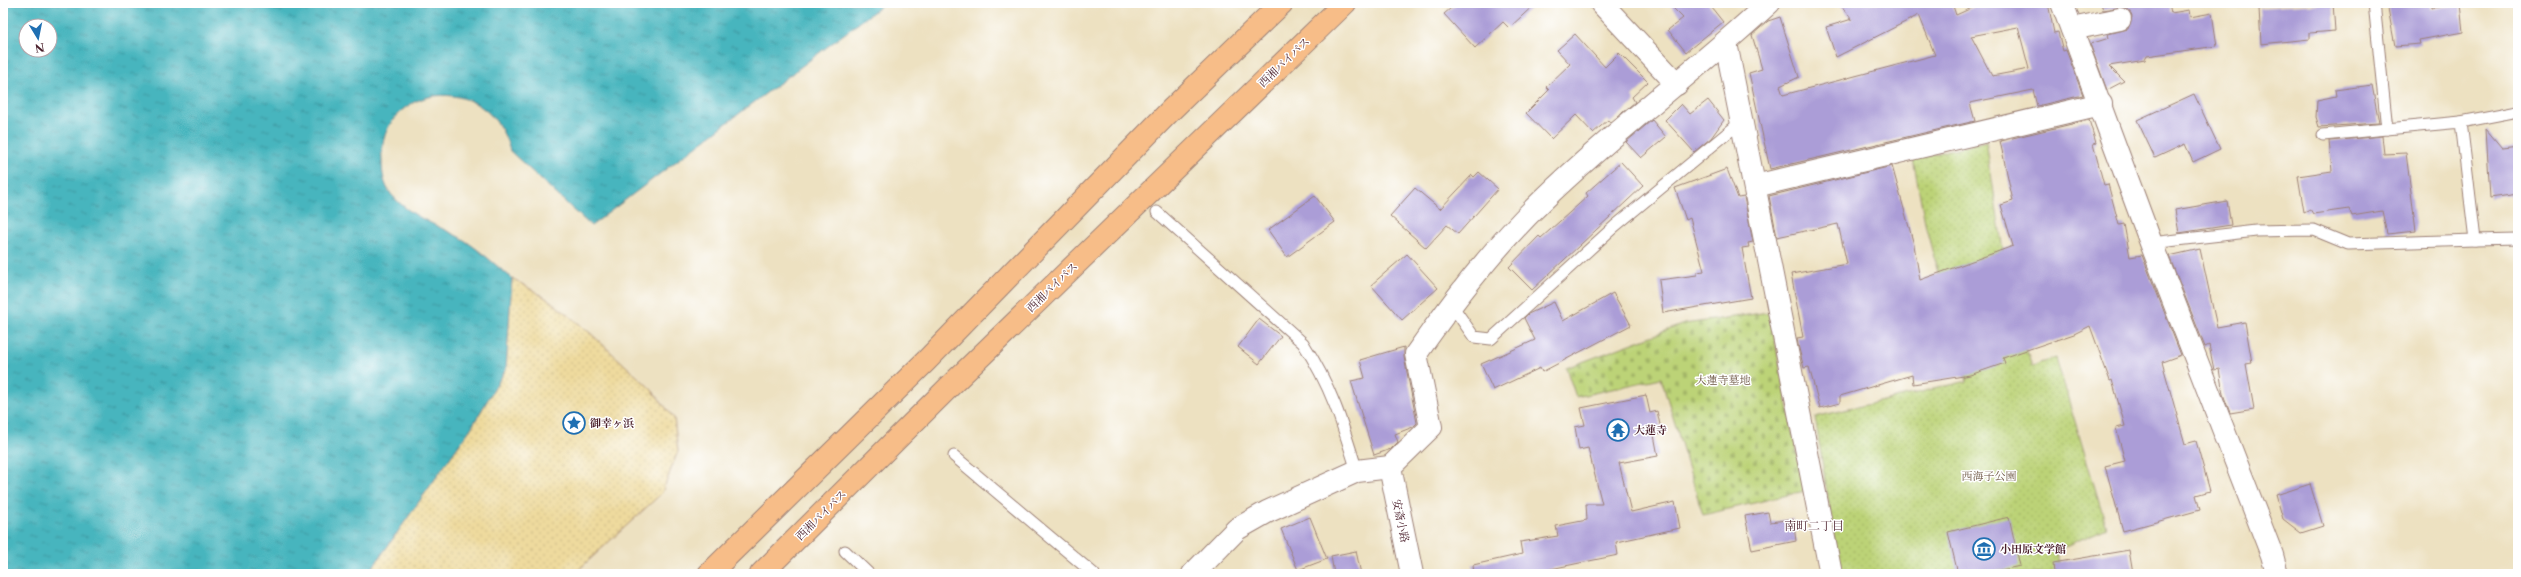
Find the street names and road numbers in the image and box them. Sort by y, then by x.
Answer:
street label: 西湘バイパス [1255,34,1313,90]
street label: 西湘バイパス [1023,259,1081,315]
street label: 西湘バイパス [793,487,849,543]
street label: 安斎小路 [1390,498,1412,544]

